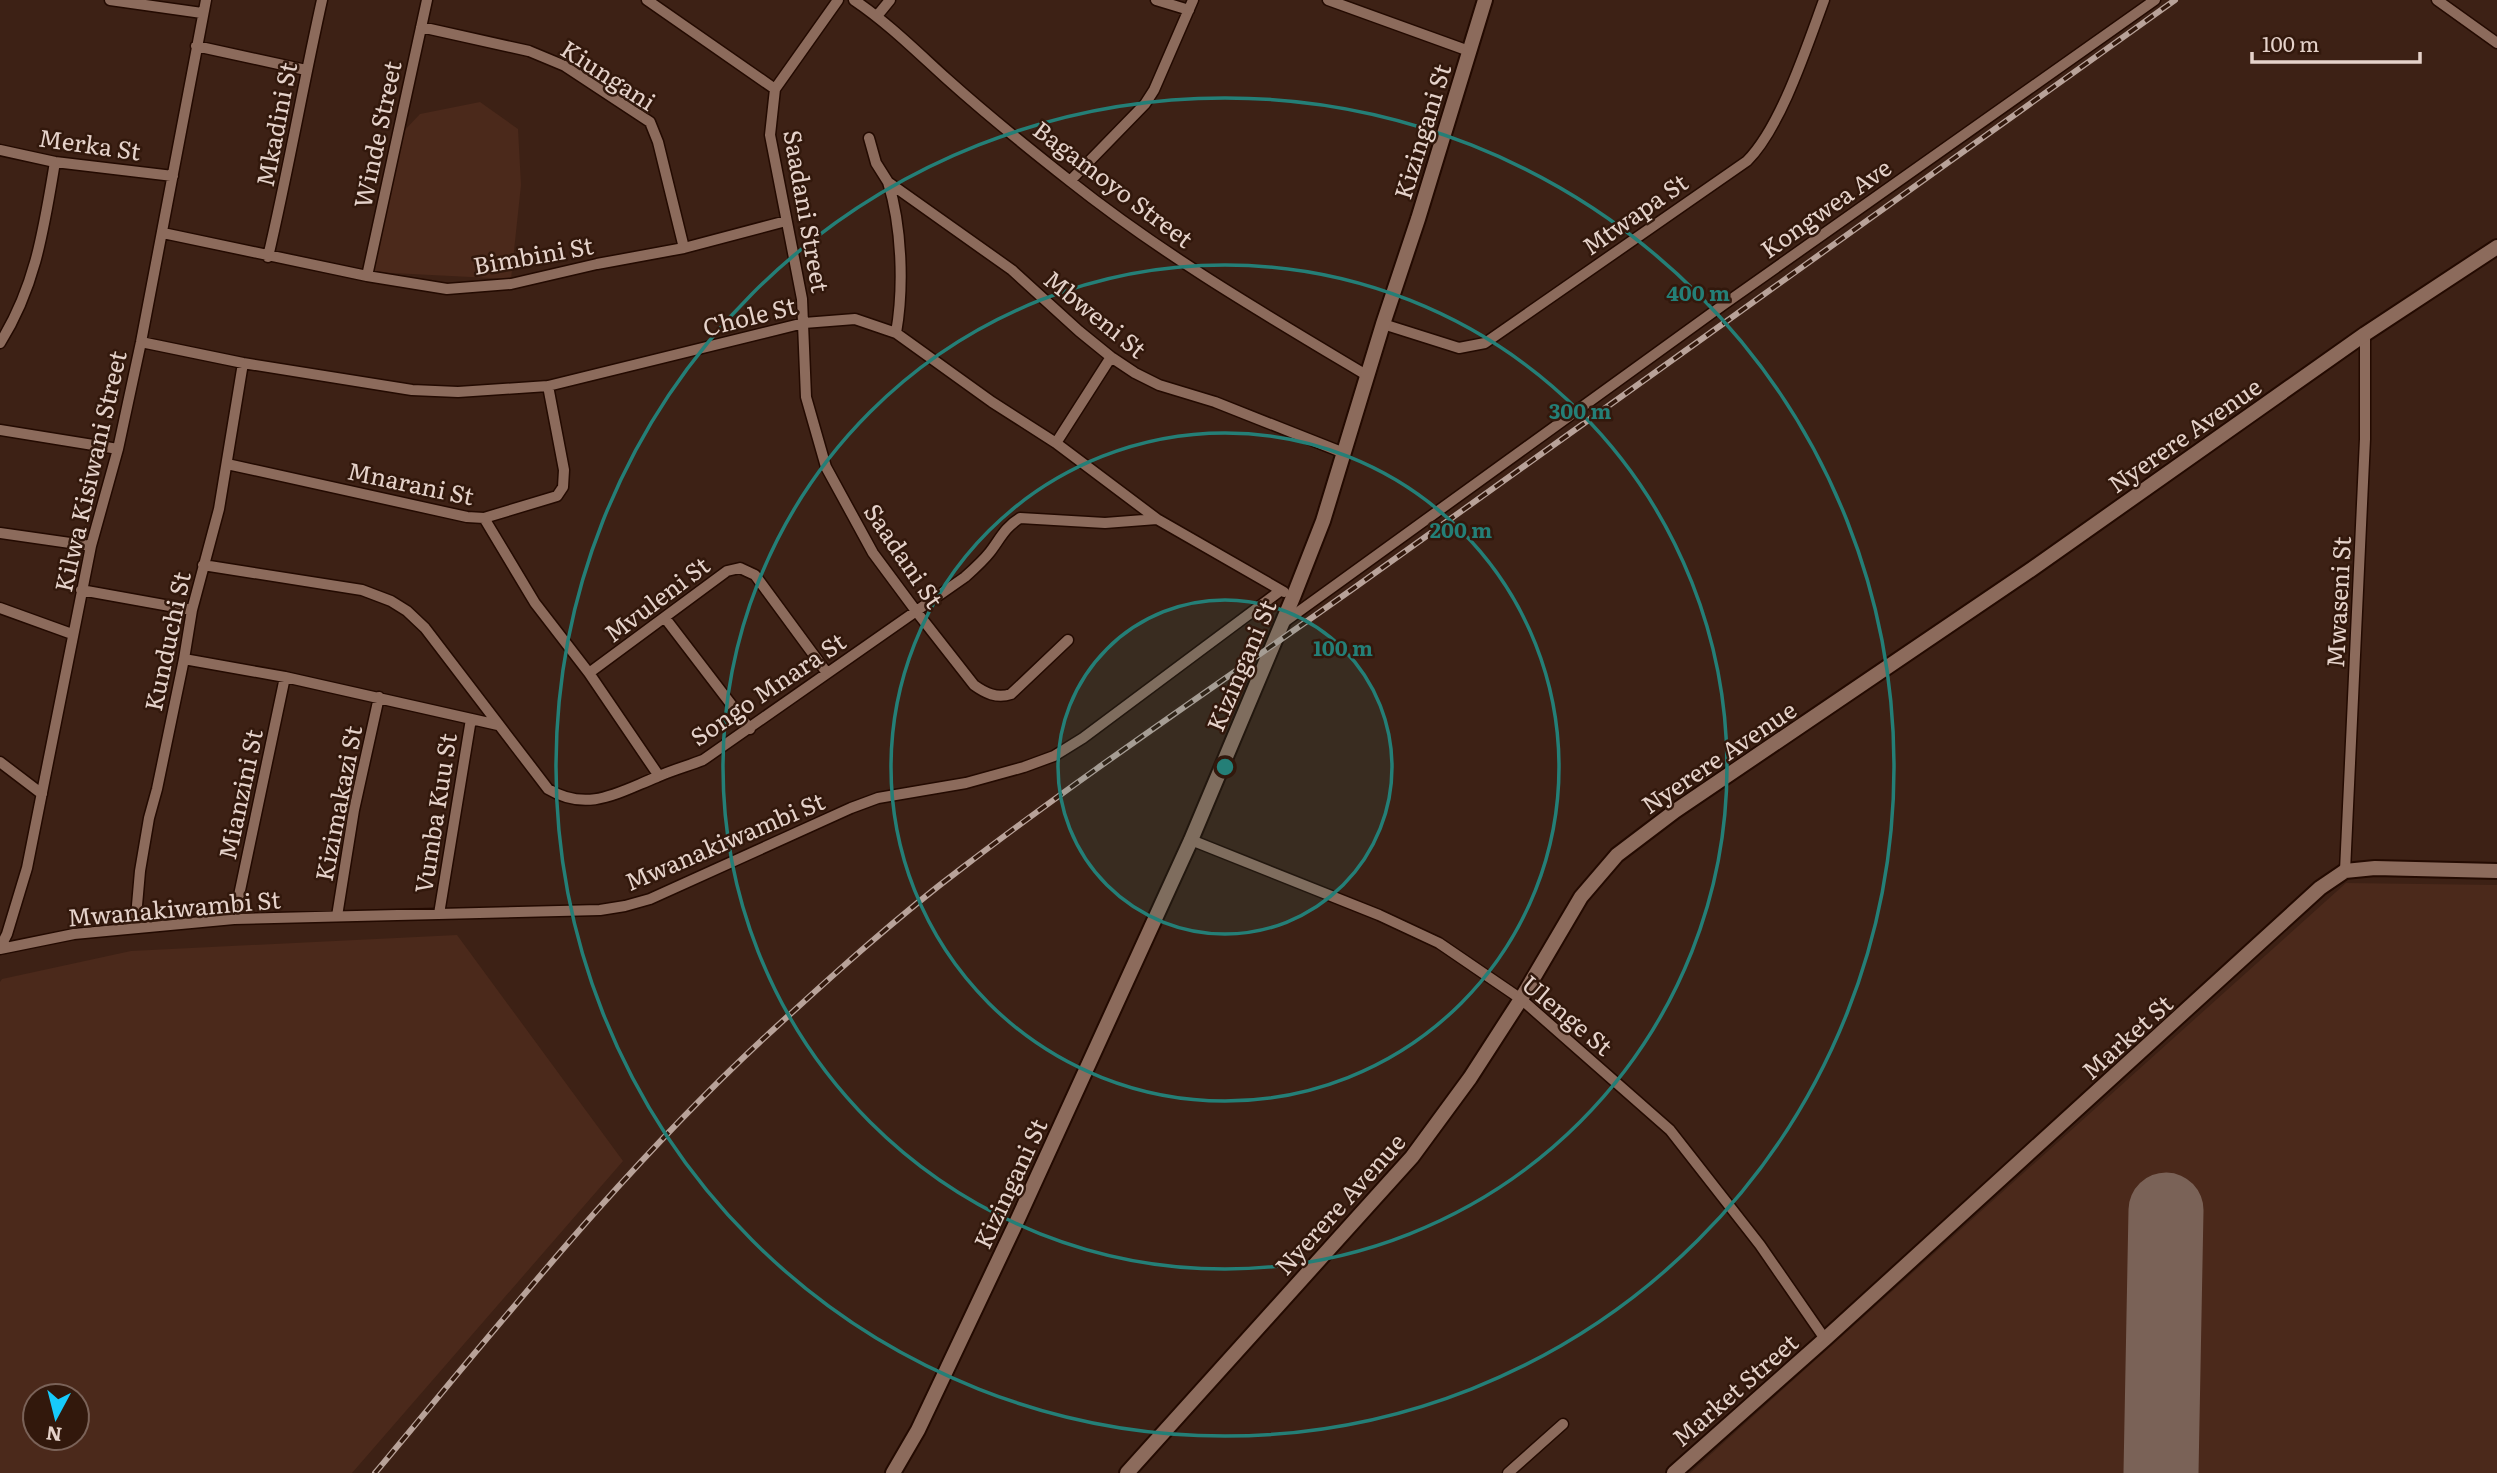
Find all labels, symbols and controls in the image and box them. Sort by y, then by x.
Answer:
scale bar [2252,21,2420,65]
text: 100 m [2262,27,2319,58]
street label: Kiungani [555,30,663,118]
street label: Winde Street [343,57,409,211]
street label: Mkadini St [246,59,304,189]
street label: Kizingani St [1384,59,1458,203]
street label: Bagamoyo Street [1027,111,1202,255]
street label: Merka St [37,119,144,168]
street label: Saadani Street [776,127,840,295]
street label: Kongwea Ave [1752,149,1898,265]
street label: Mtwapa St [1574,164,1694,262]
street label: Bimbini St [470,226,596,282]
street label: Mbweni St [1037,261,1155,365]
text: 400 m [1666,276,1730,307]
street label: Chole St [699,286,800,343]
street label: Kilwa Kisiwani Street [44,347,134,595]
street label: Nyerere Avenue [2100,368,2268,500]
text: 300 m [1549,394,1611,425]
street label: Mnarani St [344,452,478,513]
street label: Saadani St [857,496,953,615]
text: 200 m [1430,513,1492,544]
street label: Mwaseni St [2316,535,2358,669]
street label: Mvuleni St [596,547,716,649]
street label: Kunduchi St [134,568,198,714]
street label: Kizingani St [1197,593,1284,736]
street label: Songo Mnara St [682,623,852,753]
text: 100 m [1313,631,1373,662]
street label: Nyerere Avenue [1634,691,1802,821]
street label: Kizimakazi St [305,722,369,884]
street label: Mianzini St [208,725,270,862]
street label: Vumba Kuu St [404,730,464,896]
centre of rings [1213,755,1237,779]
street label: Mwanakiwambi St [619,782,830,898]
street label: Mwanakiwambi St [66,880,282,934]
street label: Ulenge St [1515,965,1621,1063]
street label: Market St [2073,985,2180,1086]
street label: Kizingani St [964,1112,1055,1254]
street label: Nyerere Avenue [1266,1124,1412,1282]
street label: Market Street [1663,1324,1805,1454]
north arrow [21,1382,91,1452]
text: N [44,1420,63,1450]

